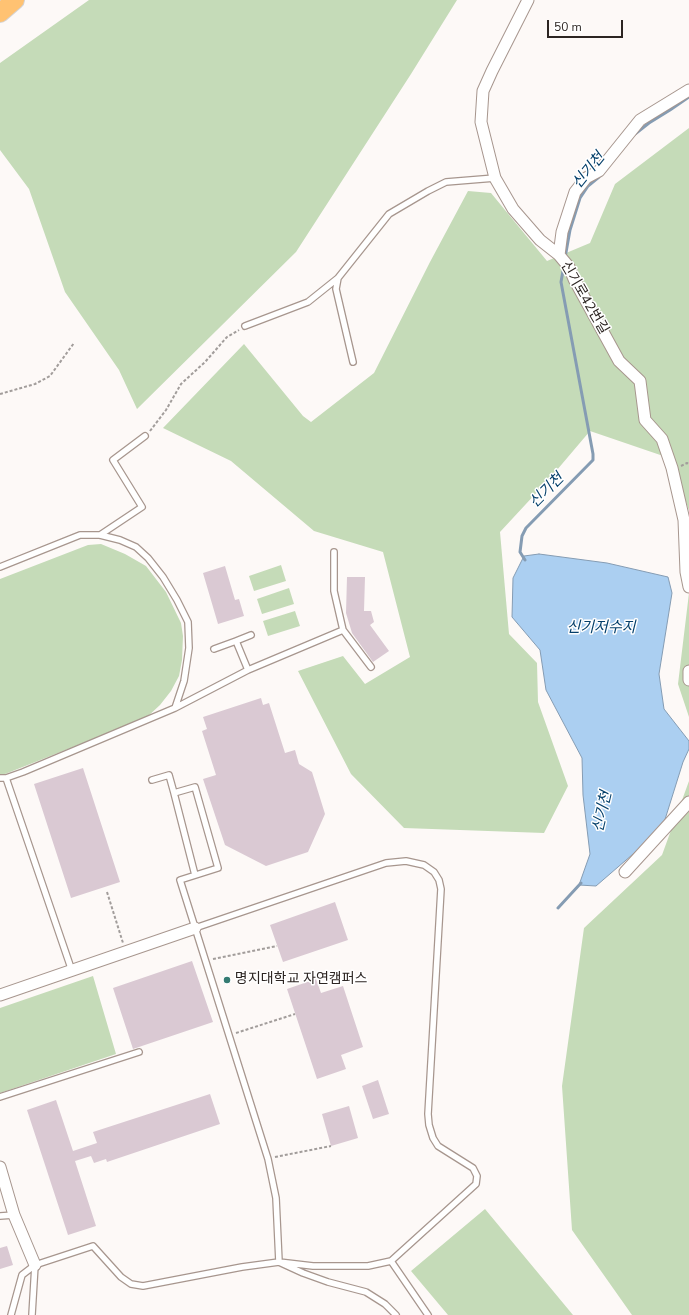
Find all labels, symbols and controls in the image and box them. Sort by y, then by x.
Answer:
scale bar [549,12,625,38]
text: 50 m [554,19,582,35]
water label: 신기천 [569,149,609,193]
street label: 신기로42번길 [556,259,612,337]
water label: 신기천 [526,470,568,512]
water label: 신기저수지 [567,619,635,637]
water label: 신기천 [590,790,616,834]
place label: 명지대학교 자연캠퍼스 [235,972,367,988]
marker: 명지대학교 자연캠퍼스 [222,975,232,985]

